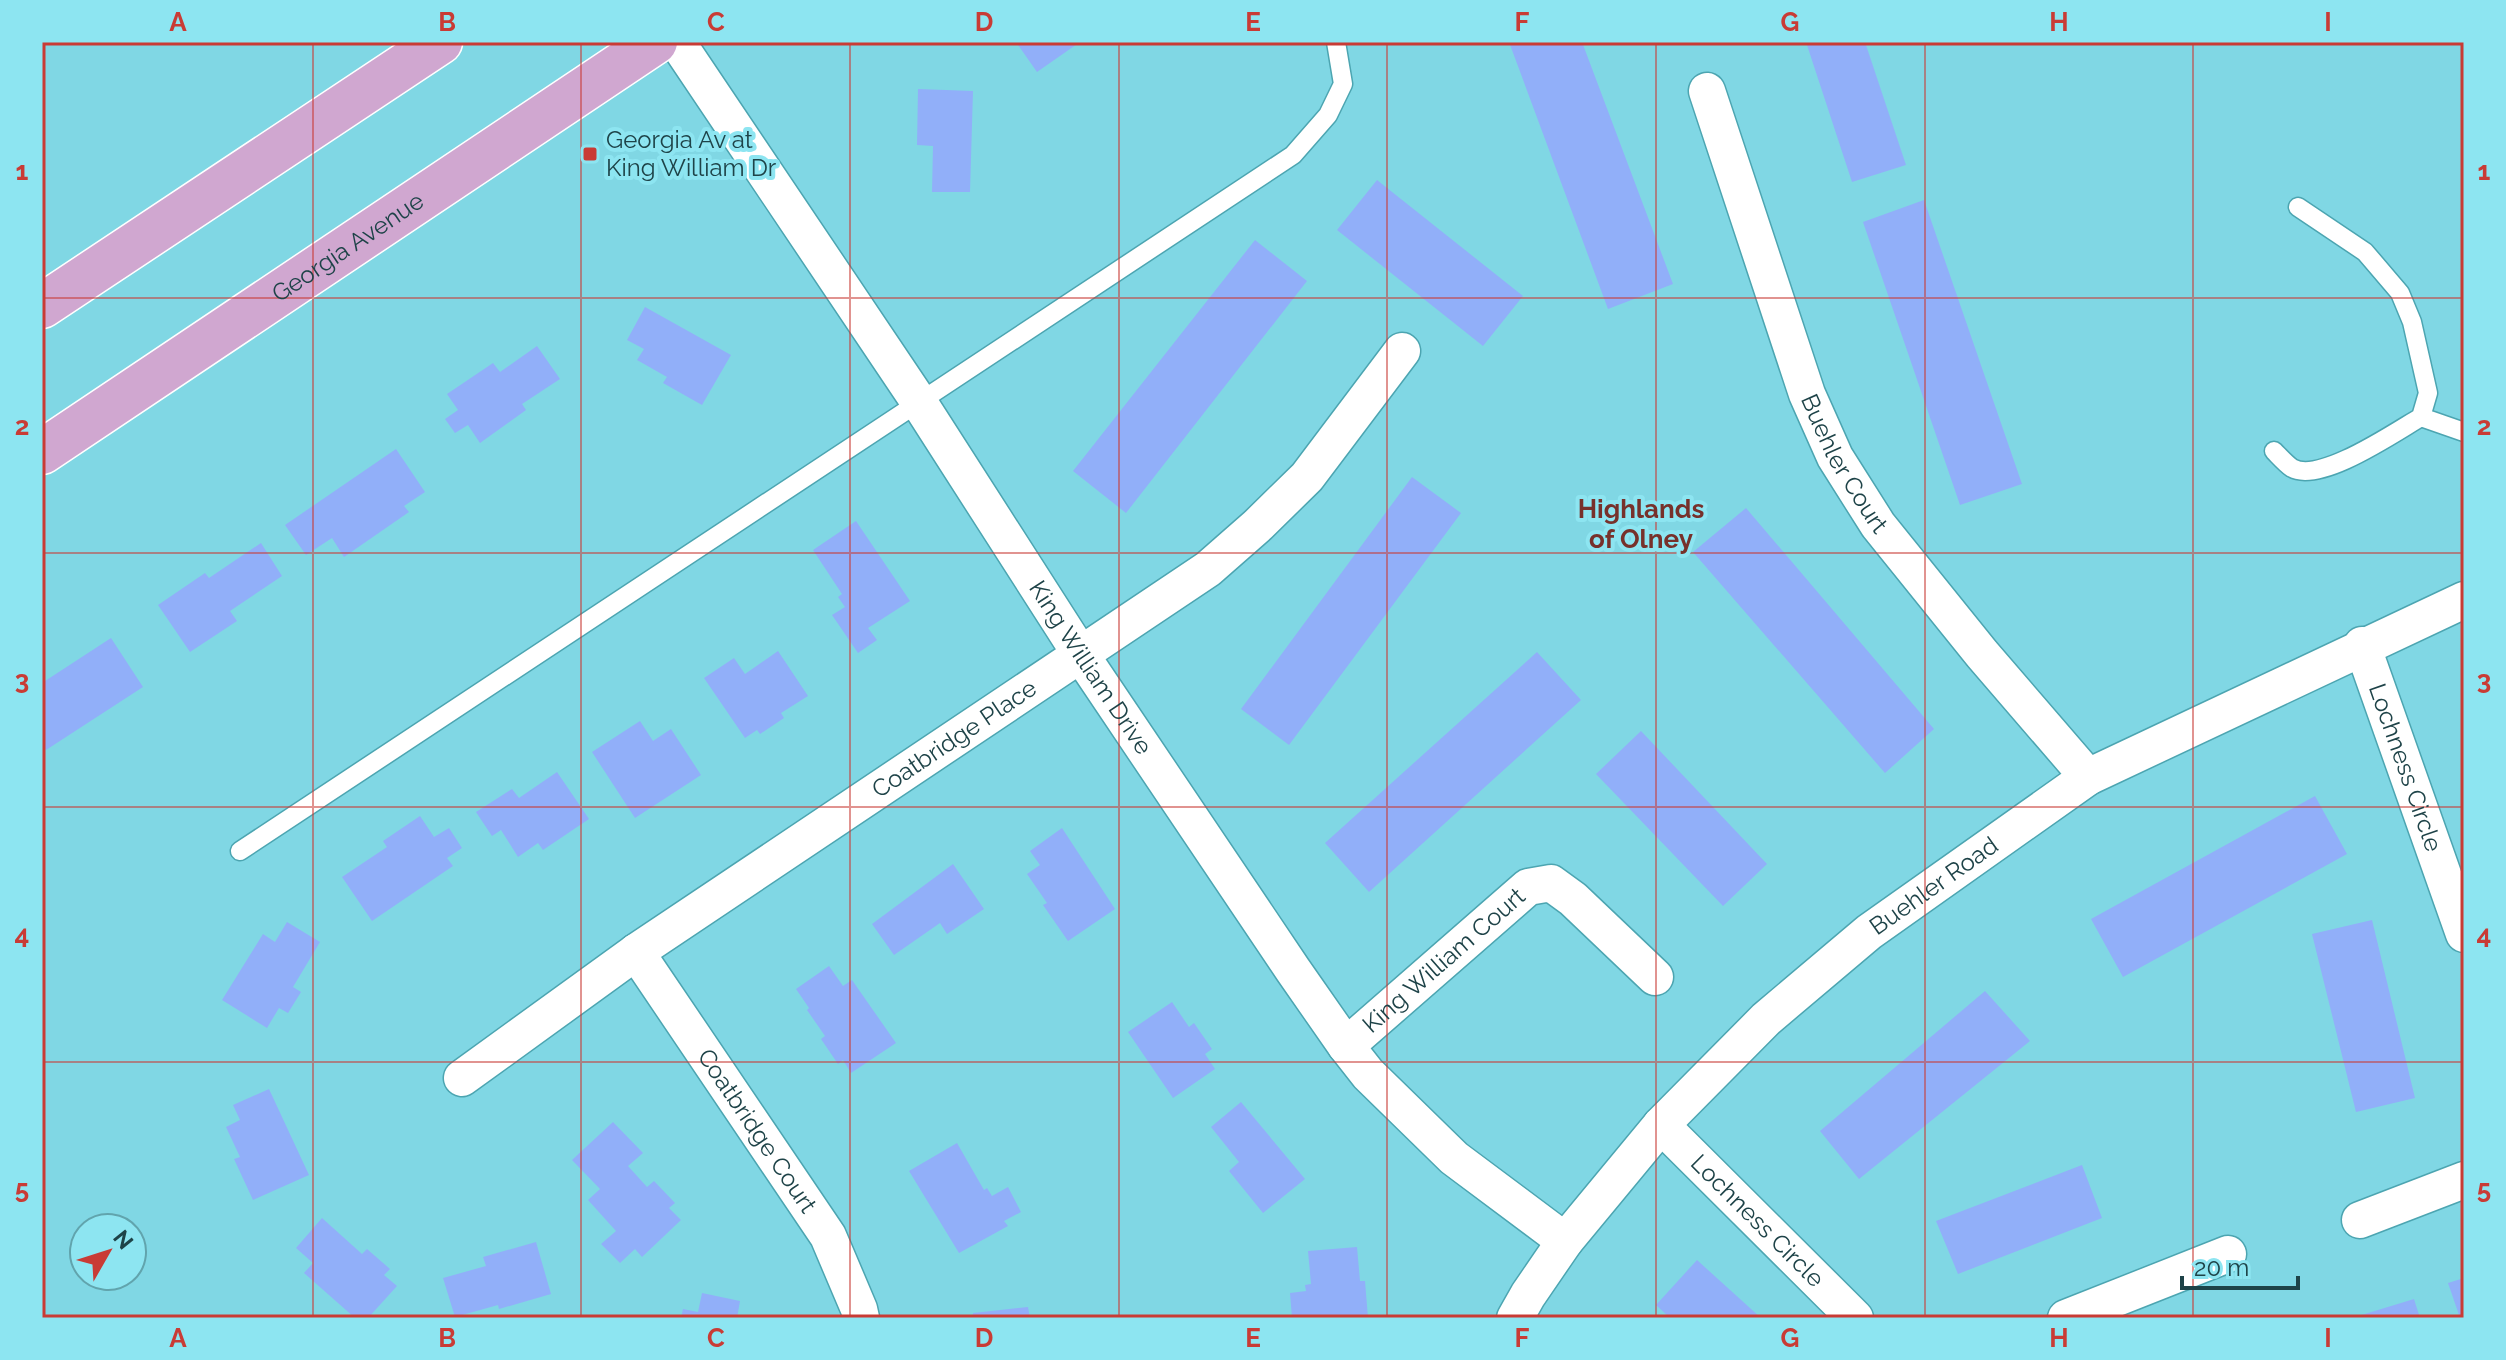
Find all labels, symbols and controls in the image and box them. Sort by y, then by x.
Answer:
text: A [169,7,187,37]
text: B [438,7,456,37]
text: C [707,7,725,37]
text: D [975,7,993,37]
text: E [1245,7,1261,37]
text: F [1515,7,1530,37]
text: G [1781,7,1799,37]
text: H [2049,7,2069,37]
text: I [2324,7,2332,37]
place label: Georgia Av at King William Dr [606,125,777,182]
marker: Georgia Av at King William Dr [581,145,599,163]
text: 1 [16,156,29,186]
text: 1 [2478,156,2491,186]
street label: Georgia Avenue [266,186,429,308]
street label: Buehler Court [1795,389,1894,539]
text: 2 [15,411,29,441]
text: 2 [2477,411,2491,441]
district label: Highlands of Olney [1578,494,1704,554]
street label: King William Drive [1023,575,1159,760]
text: 3 [15,665,29,695]
text: 3 [2477,665,2491,695]
street label: Coatbridge Place [866,673,1042,804]
street label: Lochness Circle [2363,680,2449,855]
street label: Buehler Road [1864,830,2003,941]
street label: King William Court [1356,881,1531,1039]
text: 4 [15,920,29,950]
text: 4 [2477,920,2491,950]
street label: Coatbridge Court [692,1043,823,1218]
street label: Lochness Circle [1685,1148,1830,1293]
text: 5 [15,1174,29,1204]
text: 5 [2477,1174,2491,1204]
north arrow [68,1212,148,1292]
text: N [108,1225,139,1254]
scale bar [2182,1240,2298,1290]
text: 20 m [2194,1253,2249,1282]
text: A [169,1323,187,1353]
text: B [438,1323,456,1353]
text: C [707,1323,725,1353]
text: D [975,1323,993,1353]
text: E [1245,1323,1261,1353]
text: F [1515,1323,1530,1353]
text: G [1781,1323,1799,1353]
text: H [2049,1323,2069,1353]
text: I [2324,1323,2332,1353]

